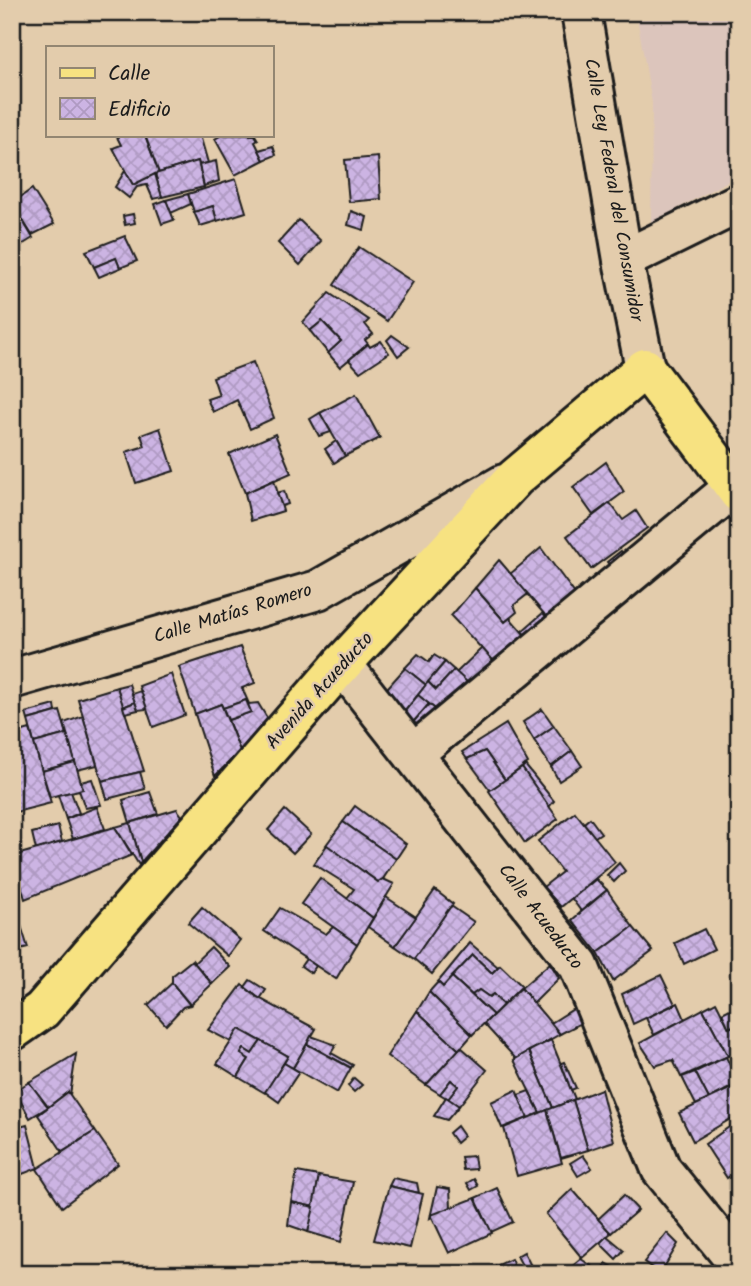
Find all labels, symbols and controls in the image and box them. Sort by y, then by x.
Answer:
legend [46,46,273,136]
street label: Calle Ley Federal del Consumidor [575,56,651,326]
text: Calle [108,58,151,91]
text: Edificio [108,94,171,127]
street label: Calle Matías Romero [150,576,316,652]
street label: Avenida Acueducto [259,625,381,757]
street label: Calle Acueducto [490,857,590,977]

